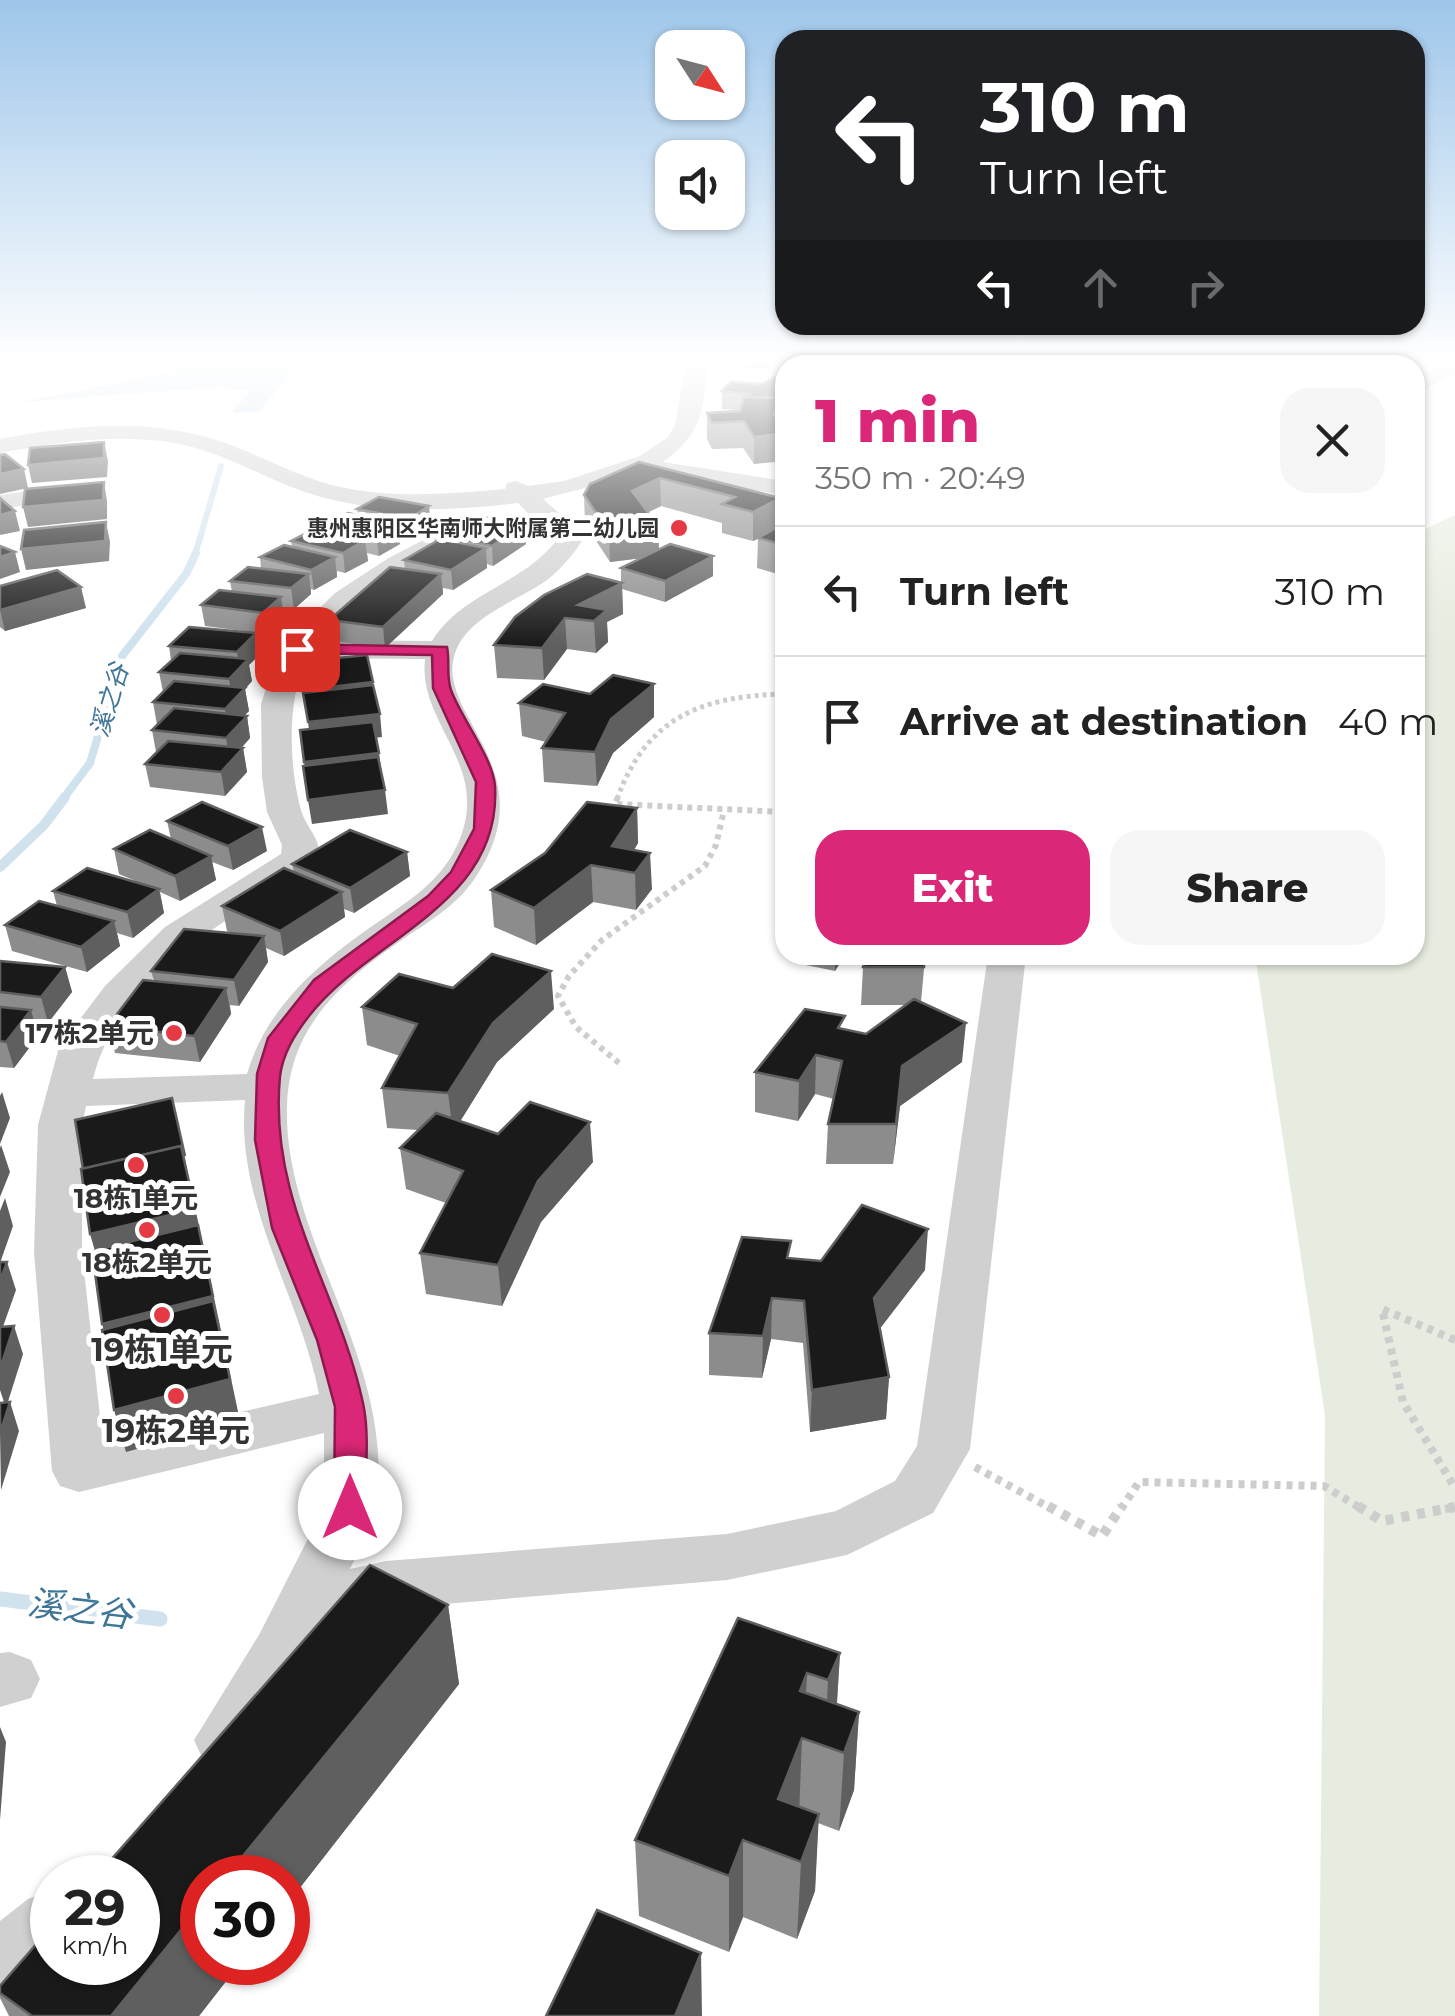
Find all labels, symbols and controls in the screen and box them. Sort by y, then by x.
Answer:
north arrow [655,30,745,120]
map controls [655,30,745,230]
text: 310 m [980,64,1190,150]
icon: left [815,70,945,200]
button: sound [655,140,745,230]
text: Turn left [980,150,1168,205]
icon: left [968,260,1023,315]
icon: ahead [1073,260,1128,315]
icon: right [1178,260,1233,315]
text: 1 min [815,384,980,457]
button: close [1280,388,1385,493]
text: 350 m · 20:49 [815,458,1026,497]
place label: 惠州惠阳区华南师大附属第二幼儿园 [307,515,659,542]
marker: 惠州惠阳区华南师大附属第二幼儿园 [668,517,690,539]
icon: left [815,564,870,619]
text: Turn left [900,568,1069,615]
text: 310 m [1274,568,1385,615]
pin [255,607,340,692]
icon: arrive [270,622,325,677]
water label: 溪之谷 [84,658,135,740]
icon: arrive [815,694,870,749]
text: Arrive at destination [900,698,1308,745]
text: 40 m [1338,698,1438,745]
button: Exit [815,830,1090,945]
button: Share [1110,830,1385,945]
place label: 17栋2单元 [25,1016,154,1050]
marker: 17栋2单元 [163,1022,185,1044]
marker: 18栋1单元 [125,1154,147,1176]
place label: 18栋1单元 [74,1181,198,1215]
marker: 18栋2单元 [136,1219,158,1241]
place label: 18栋2单元 [82,1245,212,1279]
marker: 19栋1单元 [151,1304,173,1326]
place label: 19栋1单元 [91,1330,233,1369]
marker: 19栋2单元 [165,1385,187,1407]
place label: 19栋2单元 [102,1411,250,1450]
position arrow [298,1456,402,1560]
water label: 溪之谷 [25,1581,138,1637]
speed limit sign: 30 [180,1855,310,1985]
text: 29 [64,1877,126,1938]
text: km/h [62,1930,128,1960]

